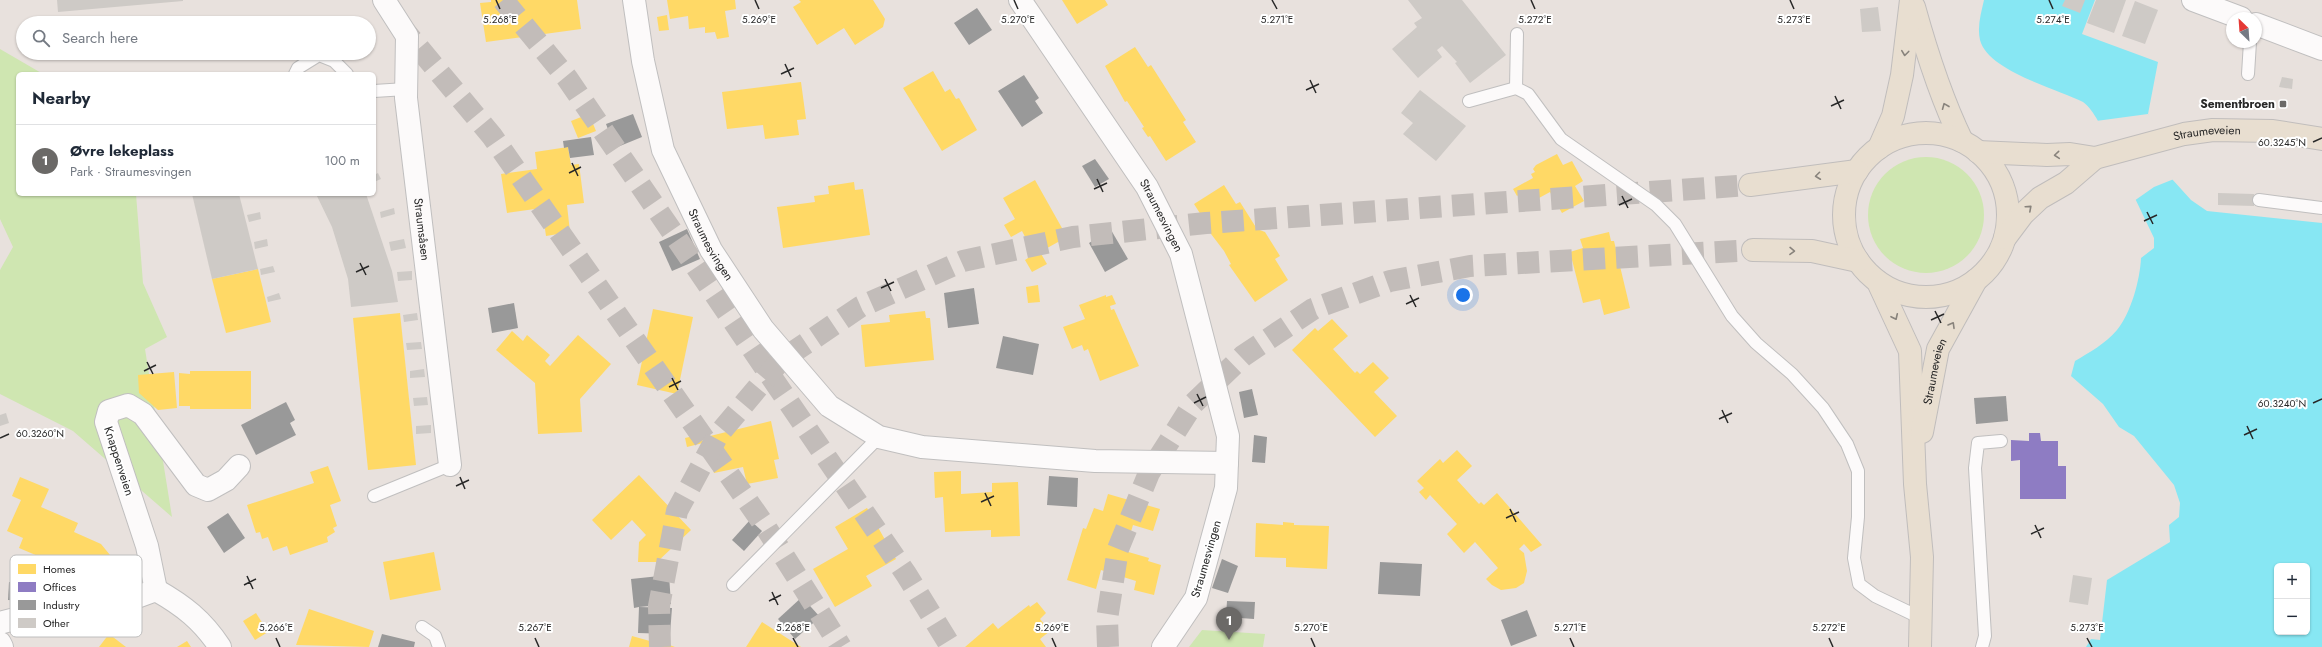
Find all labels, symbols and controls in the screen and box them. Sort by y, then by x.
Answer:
text: 5.268°E [483,12,517,27]
text: 5.269°E [742,12,776,27]
text: 5.270°E [1001,12,1035,27]
text: 5.271°E [1261,12,1293,27]
text: 5.272°E [1518,12,1552,27]
text: 5.273°E [1777,12,1811,27]
text: 5.274°E [2036,12,2070,27]
north arrow [2226,12,2262,48]
search box [16,16,376,60]
icon: search [30,27,52,49]
text: Search here [62,27,138,49]
one-way arrow [1900,50,1909,56]
text: Nearby [32,86,90,110]
place label: Sementbroen [2200,95,2275,113]
marker: Sementbroen [2278,99,2288,109]
one-way arrow [1942,103,1950,110]
street label: Straumeveien [2171,121,2241,146]
text: 60.3245°N [2258,135,2306,150]
text: Øvre lekeplass [70,140,174,162]
one-way arrow [2054,150,2060,159]
text: 1 [42,151,48,170]
text: 100 m [325,151,360,170]
text: Park · Straumesvingen [70,162,192,181]
one-way arrow [1815,171,1821,180]
street label: Straumesvingen [1135,175,1188,255]
street label: Straumsåsen [409,197,434,262]
street label: Straumesvingen [683,206,738,284]
one-way arrow [2024,206,2032,213]
one-way arrow [1789,247,1795,255]
your location [1453,285,1473,305]
one-way arrow [1890,312,1898,320]
one-way arrow [1947,322,1954,329]
street label: Straumeveien [1918,335,1951,406]
text: 60.3240°N [2258,396,2306,411]
street label: Knappenveien [99,424,139,498]
text: 60.3260°N [16,426,64,441]
street label: Straumesvingen [1186,518,1226,600]
legend [10,555,142,637]
text: Homes [43,561,76,577]
map controls [2274,563,2310,635]
button: + [2274,563,2310,599]
text: Offices [43,579,77,595]
text: Industry [43,597,80,613]
button: − [2274,599,2310,635]
pin: 1 [1216,607,1242,640]
text: Other [43,615,70,631]
text: 5.266°E [259,620,293,635]
text: 5.267°E [518,620,552,635]
text: 5.268°E [776,620,810,635]
text: 5.269°E [1035,620,1069,635]
text: 5.270°E [1294,620,1328,635]
text: 5.271°E [1554,620,1586,635]
text: 5.272°E [1812,620,1846,635]
text: 5.273°E [2070,620,2104,635]

